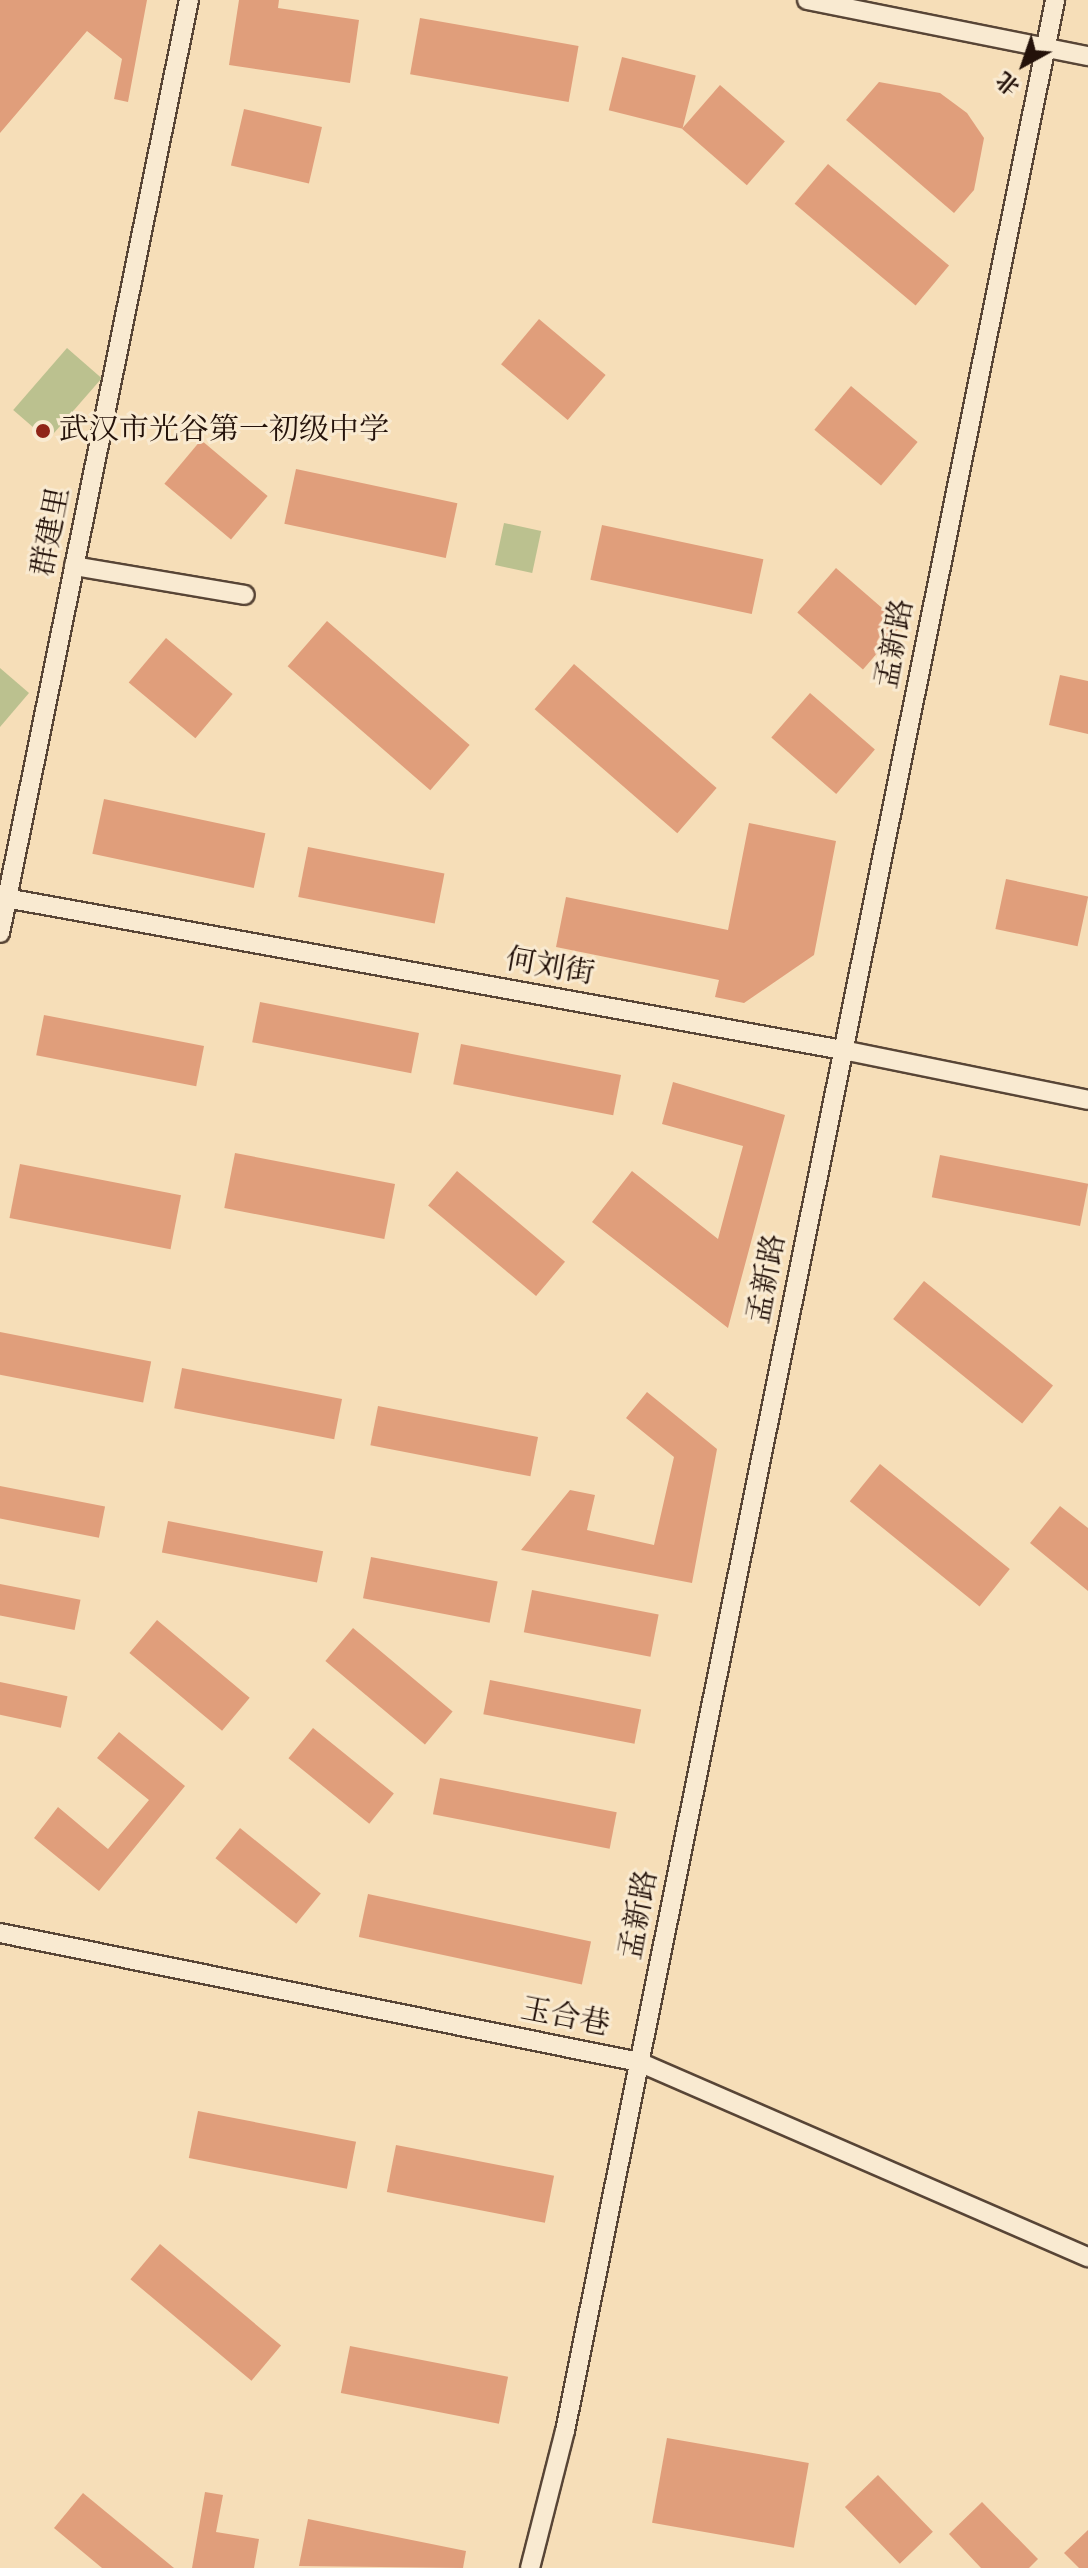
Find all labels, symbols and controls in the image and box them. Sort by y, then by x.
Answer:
north arrow [984,24,1064,104]
text: 北 [991,65,1025,100]
place label: 武汉市光谷第一初级中学 [59,413,389,449]
marker: 武汉市光谷第一初级中学 [34,422,52,440]
street label: 群建里 [26,484,78,580]
street label: 孟新路 [870,596,922,692]
street label: 何刘街 [503,942,597,994]
street label: 孟新路 [742,1231,794,1327]
street label: 孟新路 [614,1867,666,1963]
street label: 玉合巷 [517,1992,613,2044]

